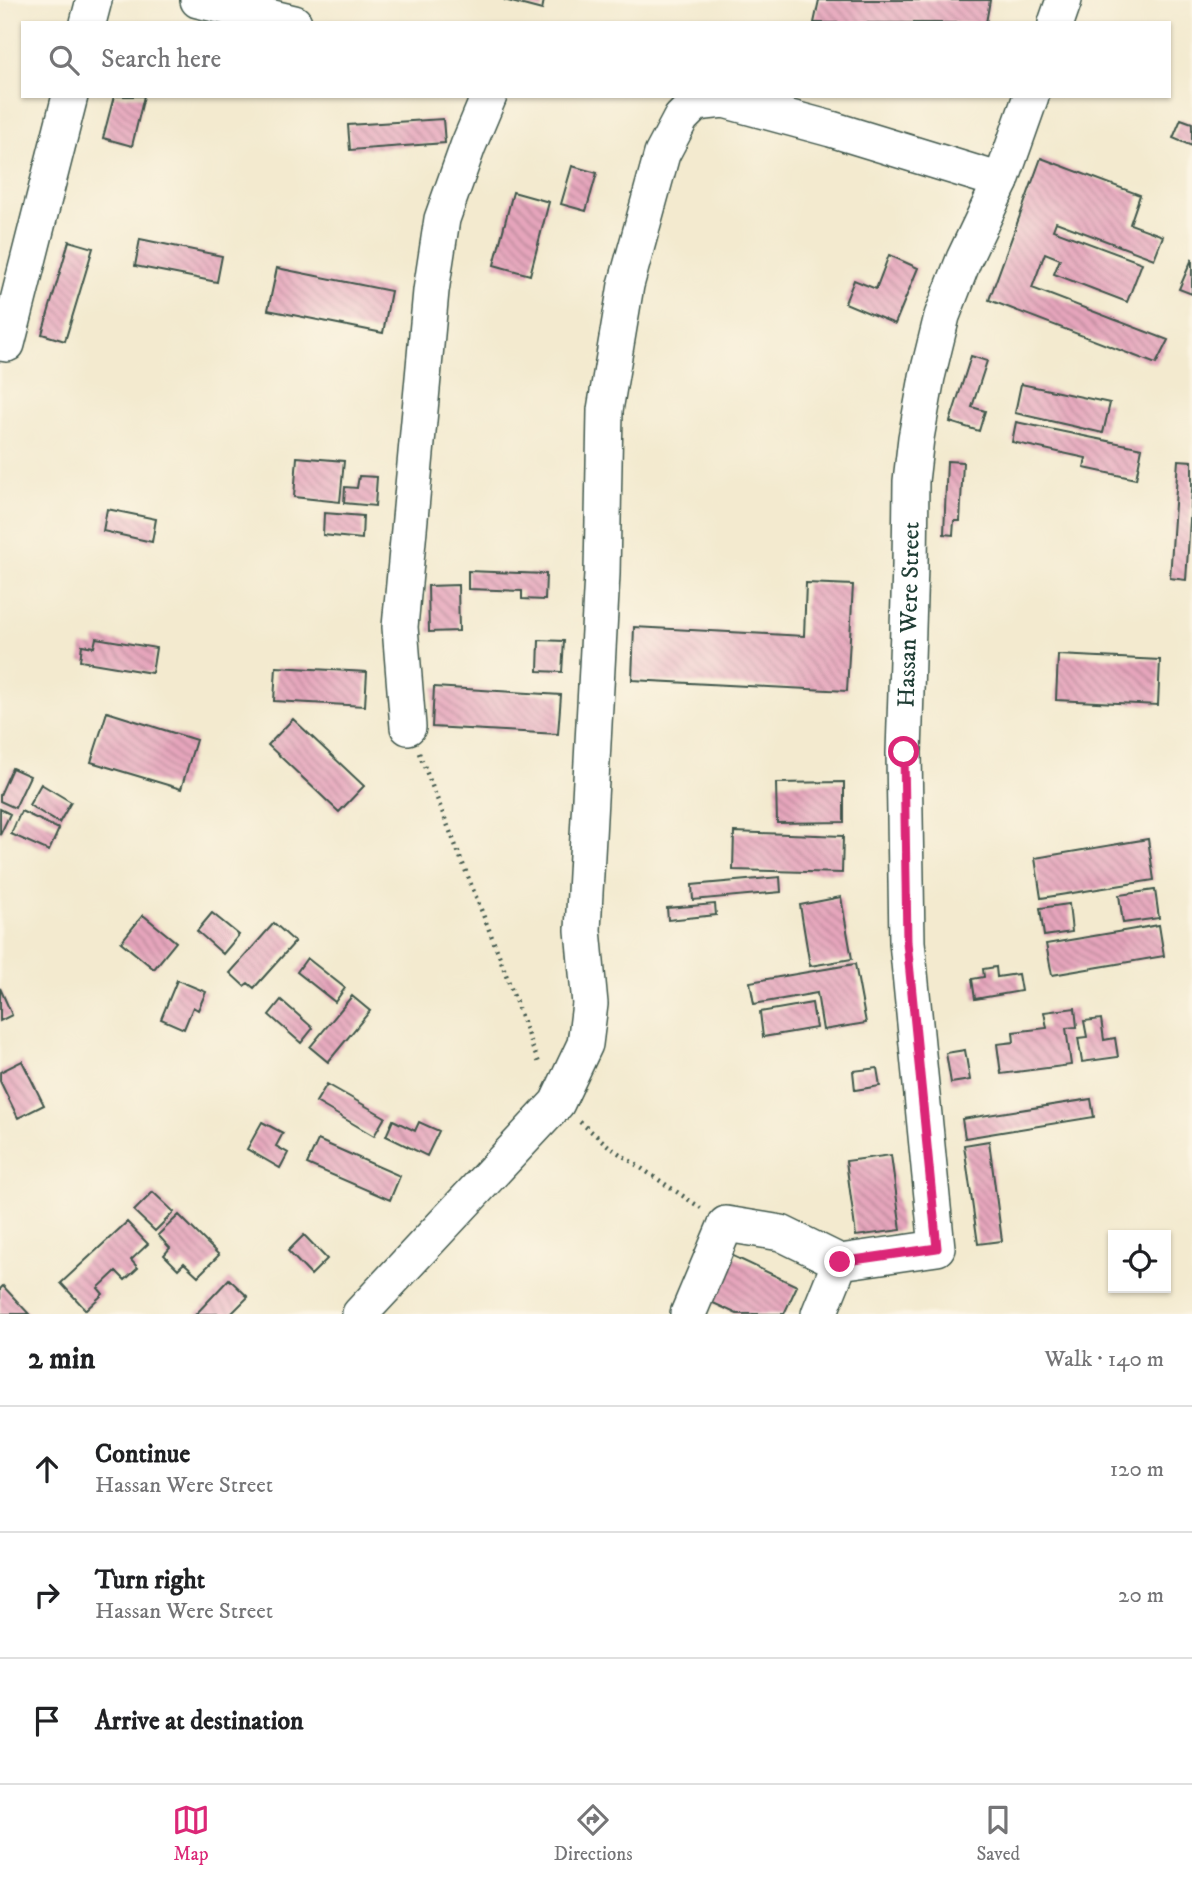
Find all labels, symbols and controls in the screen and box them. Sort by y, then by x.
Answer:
search box [21,21,1171,98]
icon: search [45,41,83,79]
text: Search here [101,43,221,76]
street label: Hassan Were Street [891,521,927,708]
route start [888,736,919,767]
map controls [1108,1230,1171,1293]
button: locate [1108,1230,1171,1293]
route end [824,1246,855,1277]
text: 2 min [28,1341,95,1378]
text: Walk · 140 m [1045,1345,1164,1374]
text: Continue [95,1438,190,1471]
icon: ahead [28,1450,66,1488]
text: 120 m [1110,1455,1164,1484]
text: Hassan Were Street [95,1471,273,1500]
text: Turn right [95,1564,205,1597]
icon: right [28,1576,66,1614]
text: 20 m [1118,1581,1164,1610]
text: Hassan Were Street [95,1597,273,1626]
icon: arrive [28,1702,66,1740]
text: Arrive at destination [95,1705,304,1738]
tab: Map [172,1801,210,1866]
tab: Directions [554,1801,633,1866]
tab: Saved [976,1801,1020,1866]

